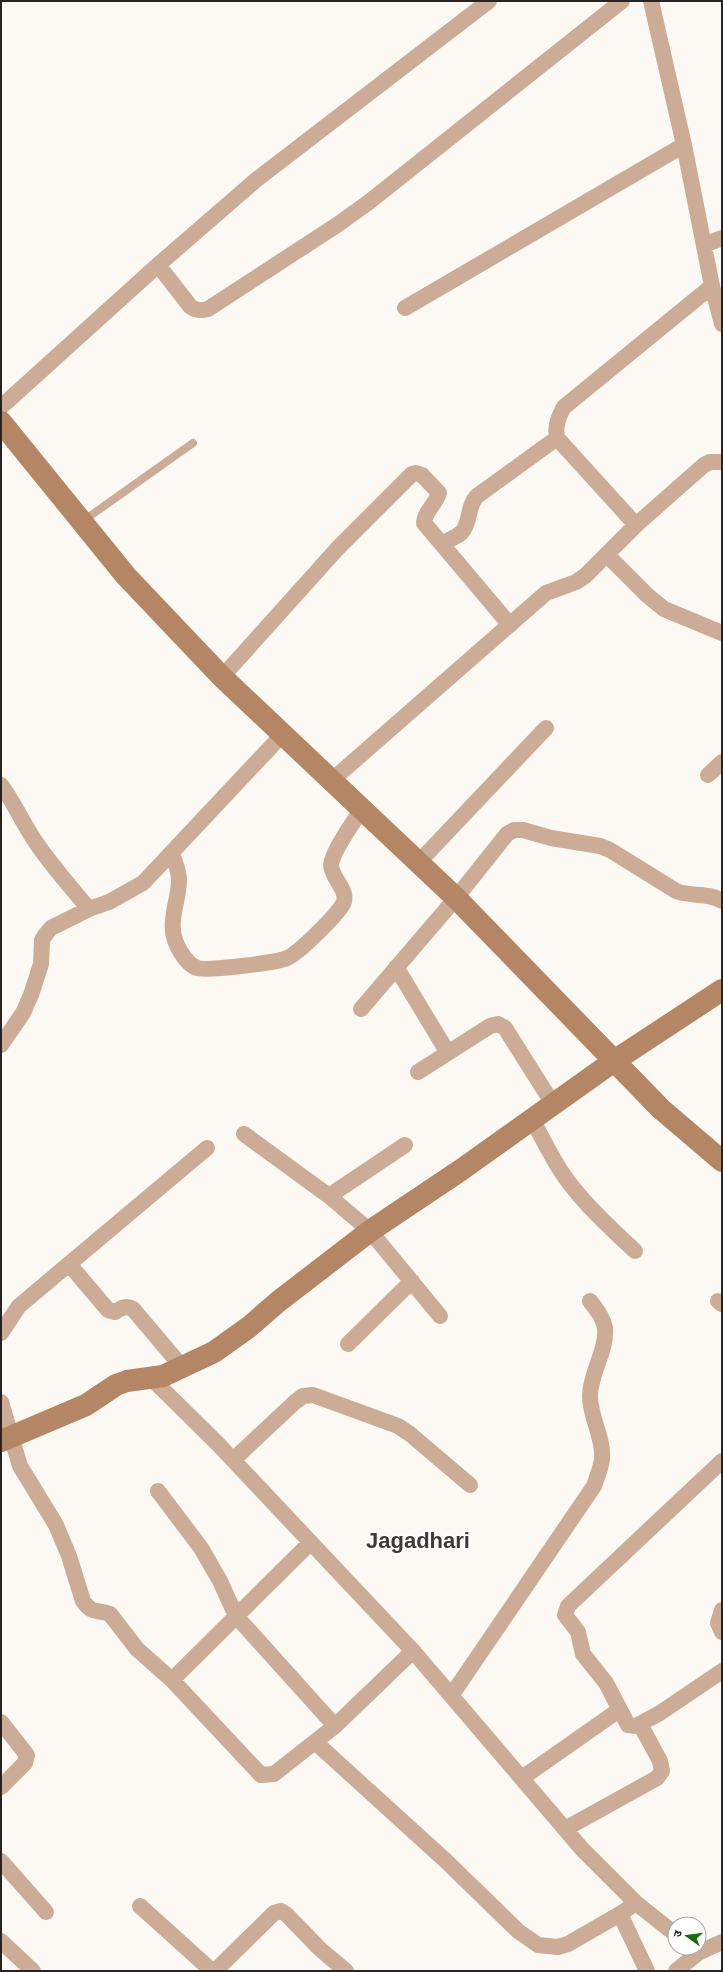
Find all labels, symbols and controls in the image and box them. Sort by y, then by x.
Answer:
district label: Jagadhari [366,1528,470,1553]
north arrow [667,1916,707,1956]
text: उ [671,1928,684,1938]

